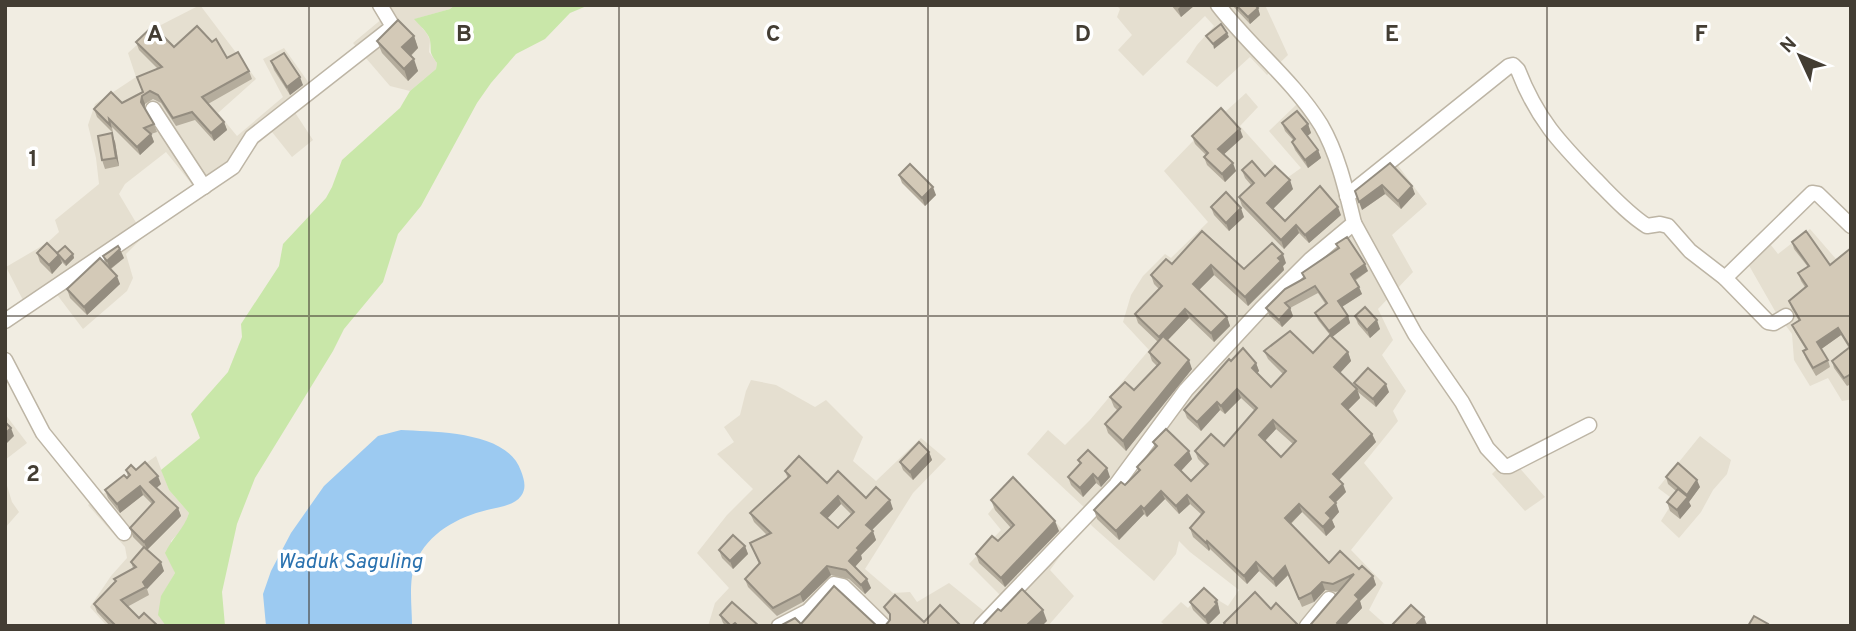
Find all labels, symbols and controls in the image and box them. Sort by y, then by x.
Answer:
text: A [147,21,163,50]
text: B [456,21,472,50]
text: C [766,21,780,50]
text: D [1075,21,1091,50]
text: E [1385,21,1399,50]
text: F [1694,21,1708,50]
north arrow [1765,21,1835,91]
text: N [1776,32,1803,59]
text: 1 [28,146,38,175]
text: 2 [26,461,40,490]
water label: Waduk Saguling [278,549,423,576]

